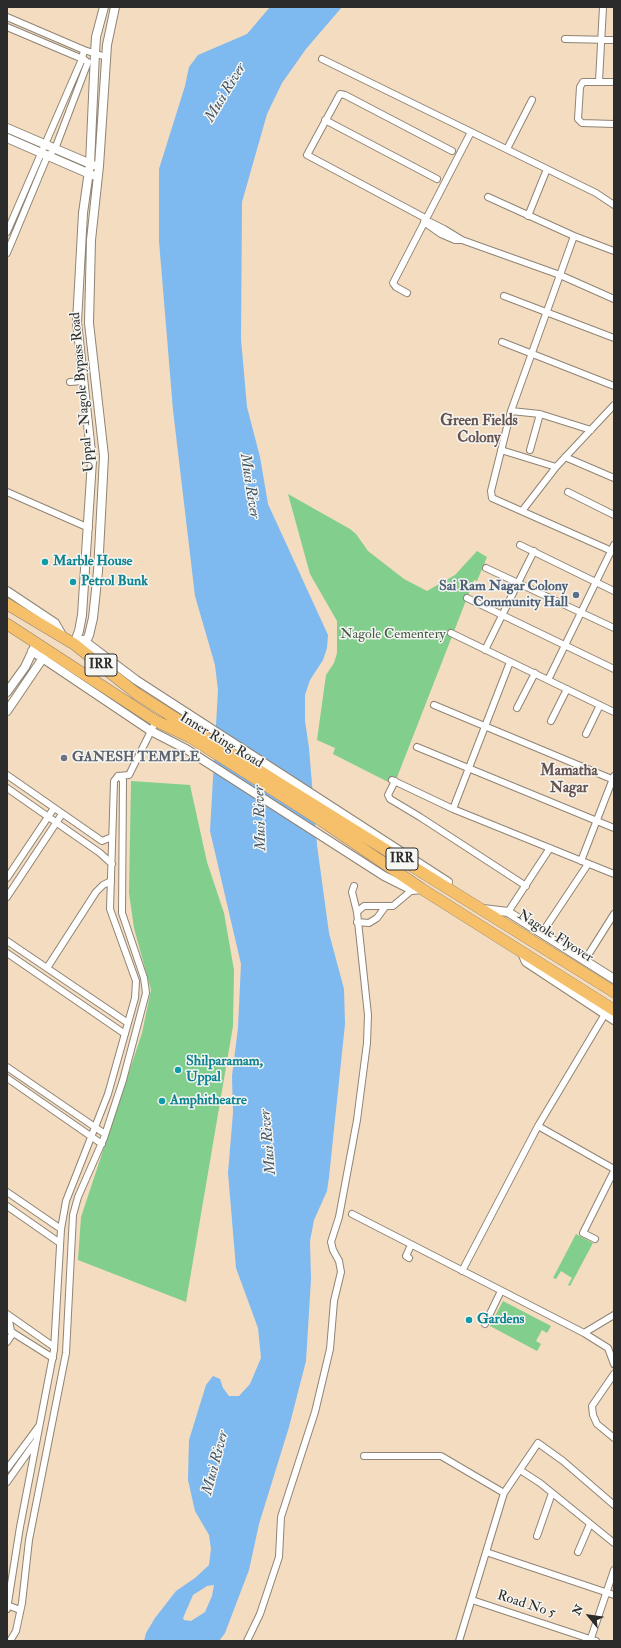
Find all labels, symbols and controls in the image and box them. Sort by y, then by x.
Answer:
water label: Musi River [201,60,251,126]
street label: Uppal - Nagole Bypass Road [68,311,98,473]
district label: Green Fields Colony [440,413,518,448]
water label: Musi River [235,452,263,520]
place label: Marble House [53,554,132,570]
marker: Marble House [40,557,50,567]
place label: Petrol Bunk [81,574,148,590]
marker: Petrol Bunk [68,577,78,587]
place label: Sai Ram Nagar Colony Community Hall [439,579,568,612]
marker: Sai Ram Nagar Colony Community Hall [571,590,581,600]
park label: Nagole Cementery [340,627,446,643]
road number: IRR [85,654,117,676]
street label: Inner Ring Road [176,710,266,772]
place label: GANESH TEMPLE [72,750,200,766]
marker: GANESH TEMPLE [59,753,69,763]
district label: Mamatha Nagar [540,763,598,798]
water label: Musi River [251,785,271,851]
road number: IRR [386,848,418,870]
street label: Nagole Flyover [514,907,596,967]
place label: Shilparamam, Uppal [186,1054,263,1086]
marker: Shilparamam, Uppal [173,1065,183,1075]
place label: Amphitheatre [170,1093,247,1109]
marker: Amphitheatre [157,1096,167,1106]
water label: Musi River [257,1109,281,1175]
place label: Gardens [477,1312,524,1328]
marker: Gardens [464,1315,474,1325]
water label: Musi River [199,1429,233,1497]
street label: Road No 5 [495,1588,557,1622]
north arrow [569,1596,609,1636]
text: N [570,1602,586,1617]

